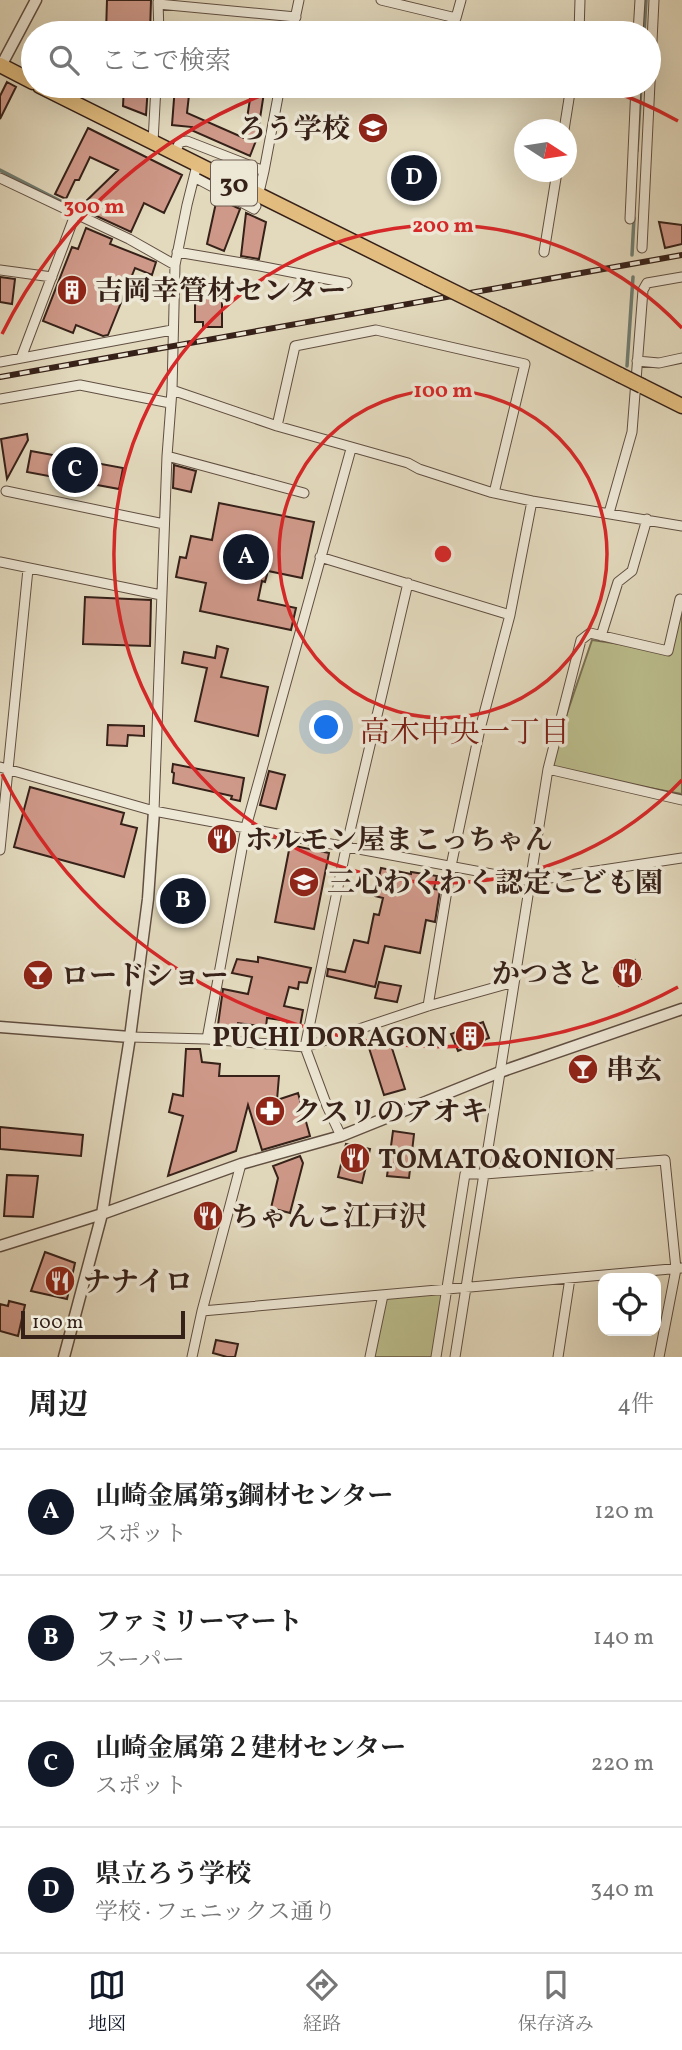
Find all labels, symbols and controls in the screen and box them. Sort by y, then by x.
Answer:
search box [21,21,661,98]
icon: search [45,41,83,79]
text: ここで検索 [101,44,231,80]
place label: ろう学校 [238,111,350,150]
school or university icon: ろう学校 [356,111,390,145]
north arrow [514,119,577,182]
pin: D [391,152,437,204]
road number: 30 [211,160,257,206]
text: 300 m [64,193,124,222]
text: 200 m [412,212,474,241]
building icon: 吉岡幸管材センター [55,273,89,307]
place label: 吉岡幸管材センター [95,273,346,312]
text: 100 m [413,377,473,406]
pin: C [52,444,98,496]
pin: A [223,531,269,583]
centre of rings [431,542,455,566]
your location [309,710,343,744]
district label: 高木中央一丁目 [360,713,570,755]
restaurant icon: ホルモン屋まこっちゃん [205,822,239,856]
place label: ホルモン屋まこっちゃん [245,822,552,861]
school or university icon: 三心わくわく認定こども園 [287,865,321,899]
place label: 三心わくわく認定こども園 [327,865,663,904]
pin: B [160,875,206,927]
place label: かつさと [492,956,604,995]
restaurant icon: かつさと [610,956,644,990]
bar icon: ロードショー [21,958,55,992]
place label: ロードショー [61,958,228,997]
place label: PUCHI DORAGON [212,1019,447,1058]
building icon: PUCHI DORAGON [453,1019,487,1053]
bar icon: 串玄 [566,1052,600,1086]
place label: 串玄 [606,1052,662,1091]
pharmacy icon: クスリのアオキ [253,1094,287,1128]
place label: クスリのアオキ [293,1094,488,1133]
restaurant icon: TOMATO&ONION [338,1141,372,1175]
place label: TOMATO&ONION [378,1141,615,1180]
restaurant icon: ちゃんこ江戸沢 [191,1199,225,1233]
place label: ちゃんこ江戸沢 [231,1199,427,1238]
restaurant icon: ナナイロ [43,1264,77,1298]
place label: ナナイロ [83,1264,193,1303]
map controls [598,1273,661,1336]
button: locate [598,1273,661,1336]
scale bar [21,1308,186,1340]
text: 100 m [32,1310,83,1336]
text: 周辺 [28,1385,88,1427]
text: 4件 [617,1389,654,1421]
text: 山崎金属第3鋼材センター [95,1479,393,1515]
text: A [43,1496,59,1528]
text: 120 m [594,1496,654,1528]
text: スポット [95,1519,187,1551]
text: ファミリーマート [95,1605,302,1641]
text: B [43,1622,59,1654]
text: 140 m [593,1622,654,1654]
text: スーパー [95,1645,185,1677]
text: 山崎金属第２建材センター [95,1731,406,1767]
text: C [44,1748,58,1780]
text: 220 m [591,1748,654,1780]
text: スポット [95,1771,187,1803]
text: 県立ろう学校 [95,1857,251,1893]
text: D [43,1874,59,1906]
text: 340 m [590,1874,654,1906]
text: 学校 · フェニックス通り [95,1897,336,1929]
tab: 地図 [88,1966,126,2038]
tab: 経路 [303,1966,341,2038]
tab: 保存済み [518,1966,594,2038]

